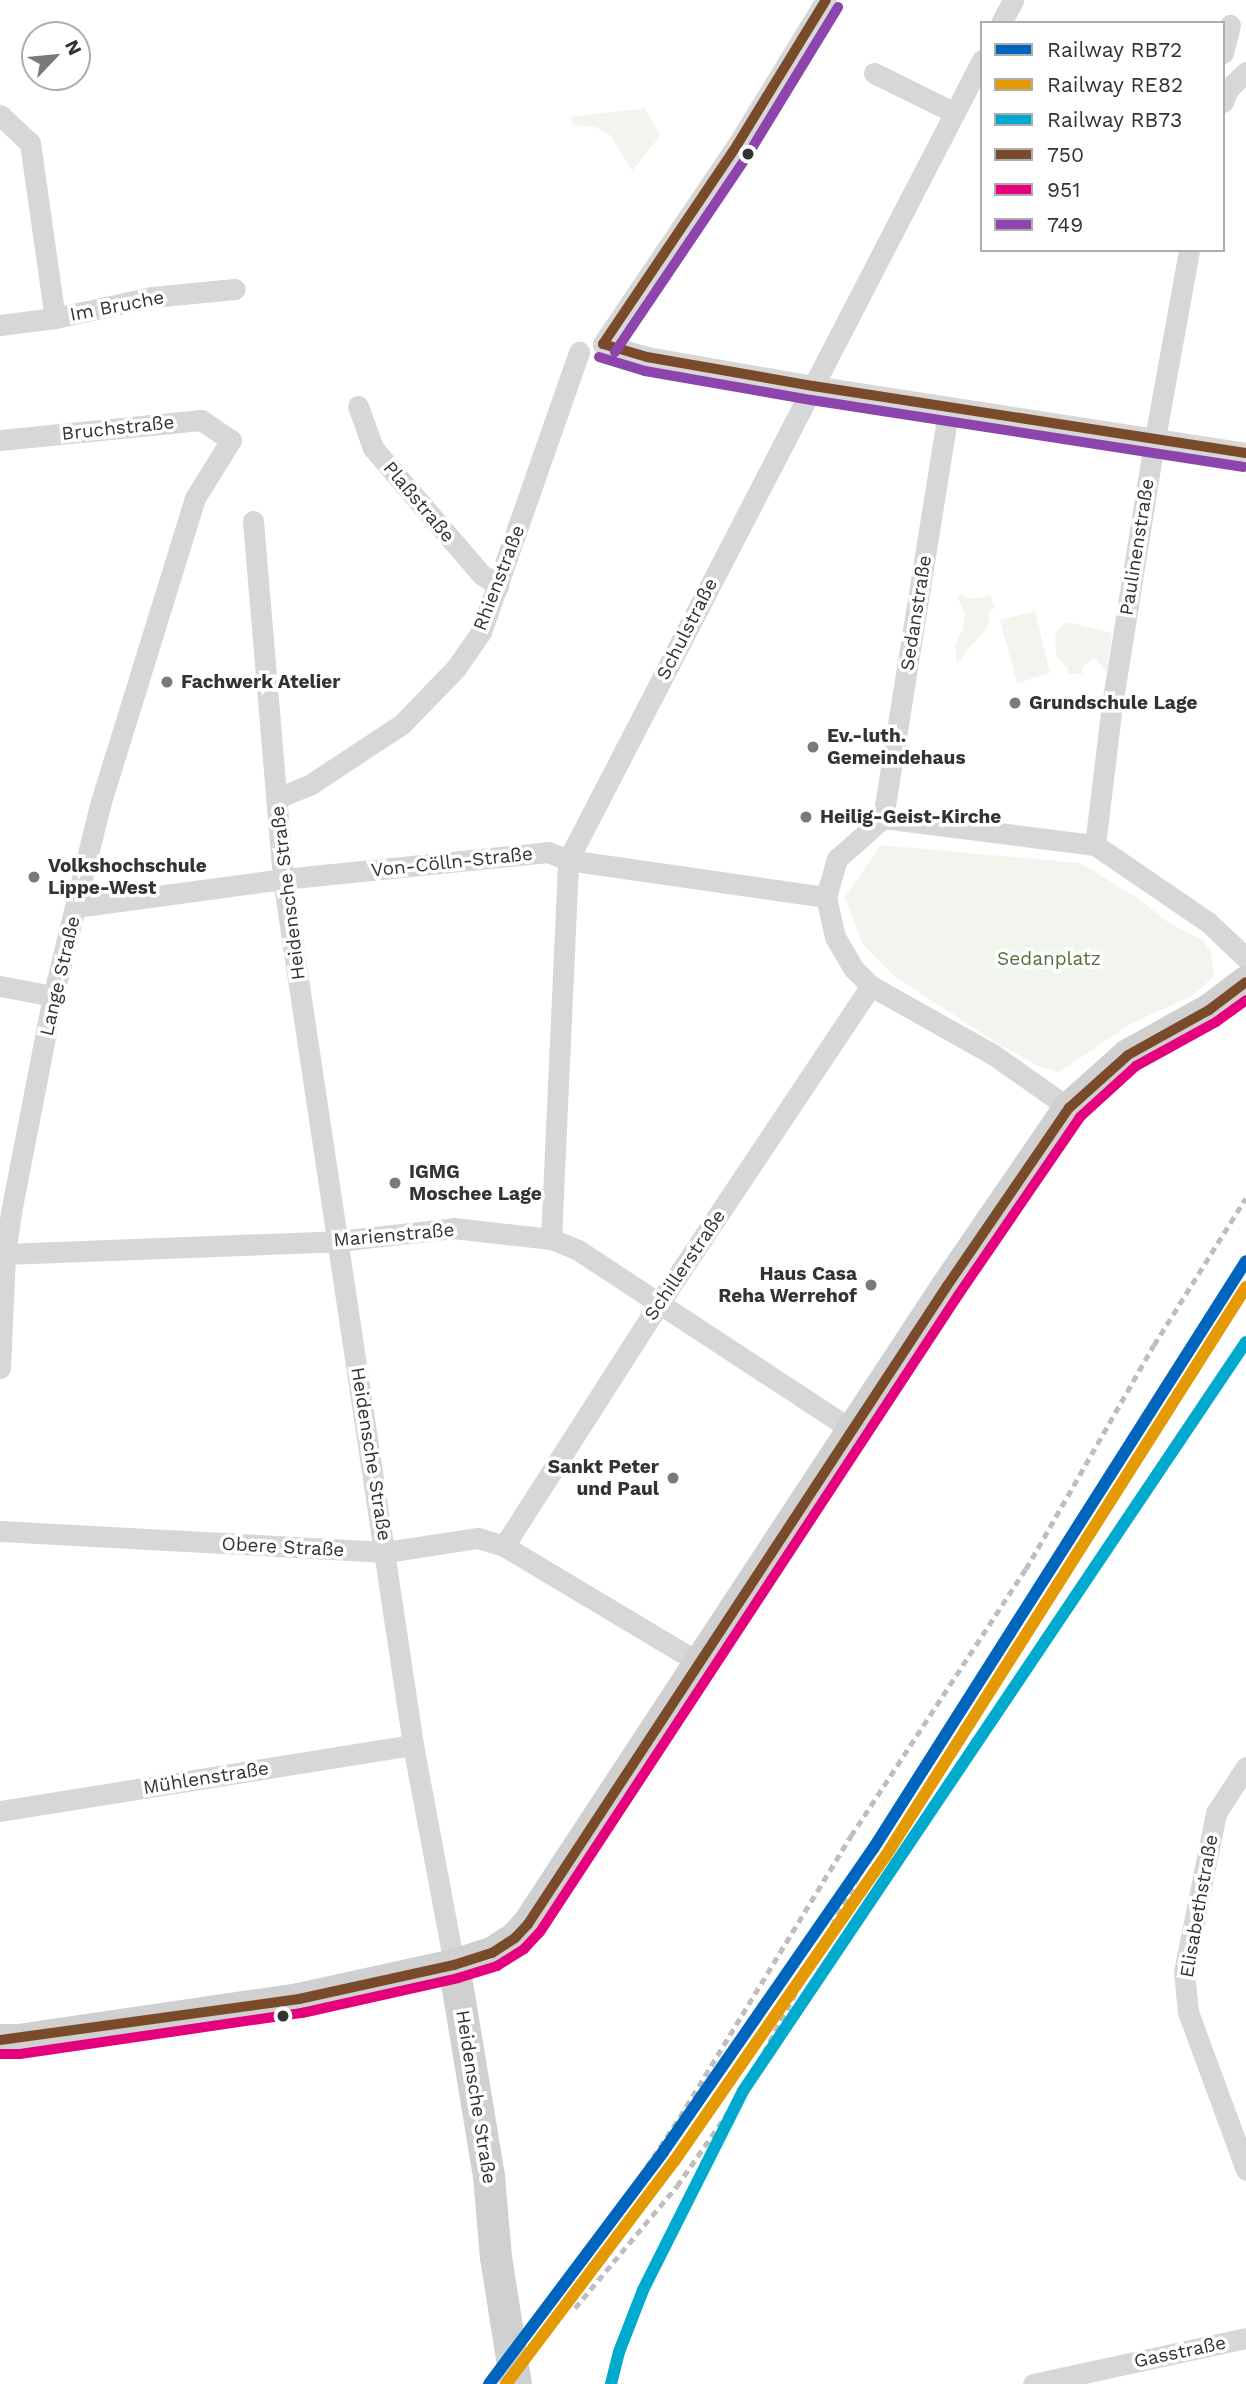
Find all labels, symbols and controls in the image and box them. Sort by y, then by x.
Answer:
north arrow [21,21,91,91]
legend [980,21,1225,252]
text: N [60,36,87,59]
text: Railway RB72 [1047,37,1182,62]
text: Railway RE82 [1047,72,1183,97]
text: Railway RB73 [1047,107,1182,132]
text: 750 [1047,142,1084,167]
unlabelled marker [741,147,755,161]
text: 951 [1047,177,1080,202]
text: 749 [1047,212,1083,237]
street label: Im Bruche [68,286,166,326]
street label: Bruchstraße [61,411,175,445]
street label: Plaßstraße [379,457,459,547]
street label: Paulinenstraße [1115,477,1159,617]
street label: Rhienstraße [468,522,530,634]
street label: Sedanstraße [896,554,936,672]
street label: Schulstraße [652,574,722,684]
place label: Fachwerk Atelier [181,671,341,693]
marker: Fachwerk Atelier [159,674,175,690]
place label: Grundschule Lage [1029,692,1198,714]
marker: Grundschule Lage [1007,695,1023,711]
place label: Ev.-luth. Gemeindehaus [827,725,966,769]
marker: Ev.-luth. Gemeindehaus [805,739,821,755]
street label: Heidensche Straße [266,805,310,981]
place label: Heilig-Geist-Kirche [820,806,1001,828]
marker: Heilig-Geist-Kirche [798,809,814,825]
street label: Von-Cölln-Straße [370,842,534,882]
place label: Volkshochschule Lippe-West [48,855,207,899]
marker: Volkshochschule Lippe-West [26,869,42,885]
street label: Lange Straße [35,914,85,1038]
park label: Sedanplatz [997,948,1101,970]
place label: IGMG Moschee Lage [409,1161,542,1205]
marker: IGMG Moschee Lage [387,1175,403,1191]
street label: Schillerstraße [640,1205,730,1325]
street label: Marienstraße [333,1218,455,1252]
place label: Haus Casa Reha Werrehof [718,1263,857,1307]
marker: Haus Casa Reha Werrehof [863,1277,879,1293]
street label: Heidensche Straße [346,1366,396,1542]
place label: Sankt Peter und Paul [548,1456,659,1500]
marker: Sankt Peter und Paul [665,1470,681,1486]
street label: Obere Straße [221,1532,345,1562]
street label: Mühlenstraße [142,1757,270,1799]
street label: Elisabethstraße [1175,1833,1223,1979]
unlabelled marker [276,2009,290,2023]
street label: Heidensche Straße [451,2009,501,2185]
street label: Gasstraße [1132,2331,1228,2373]

